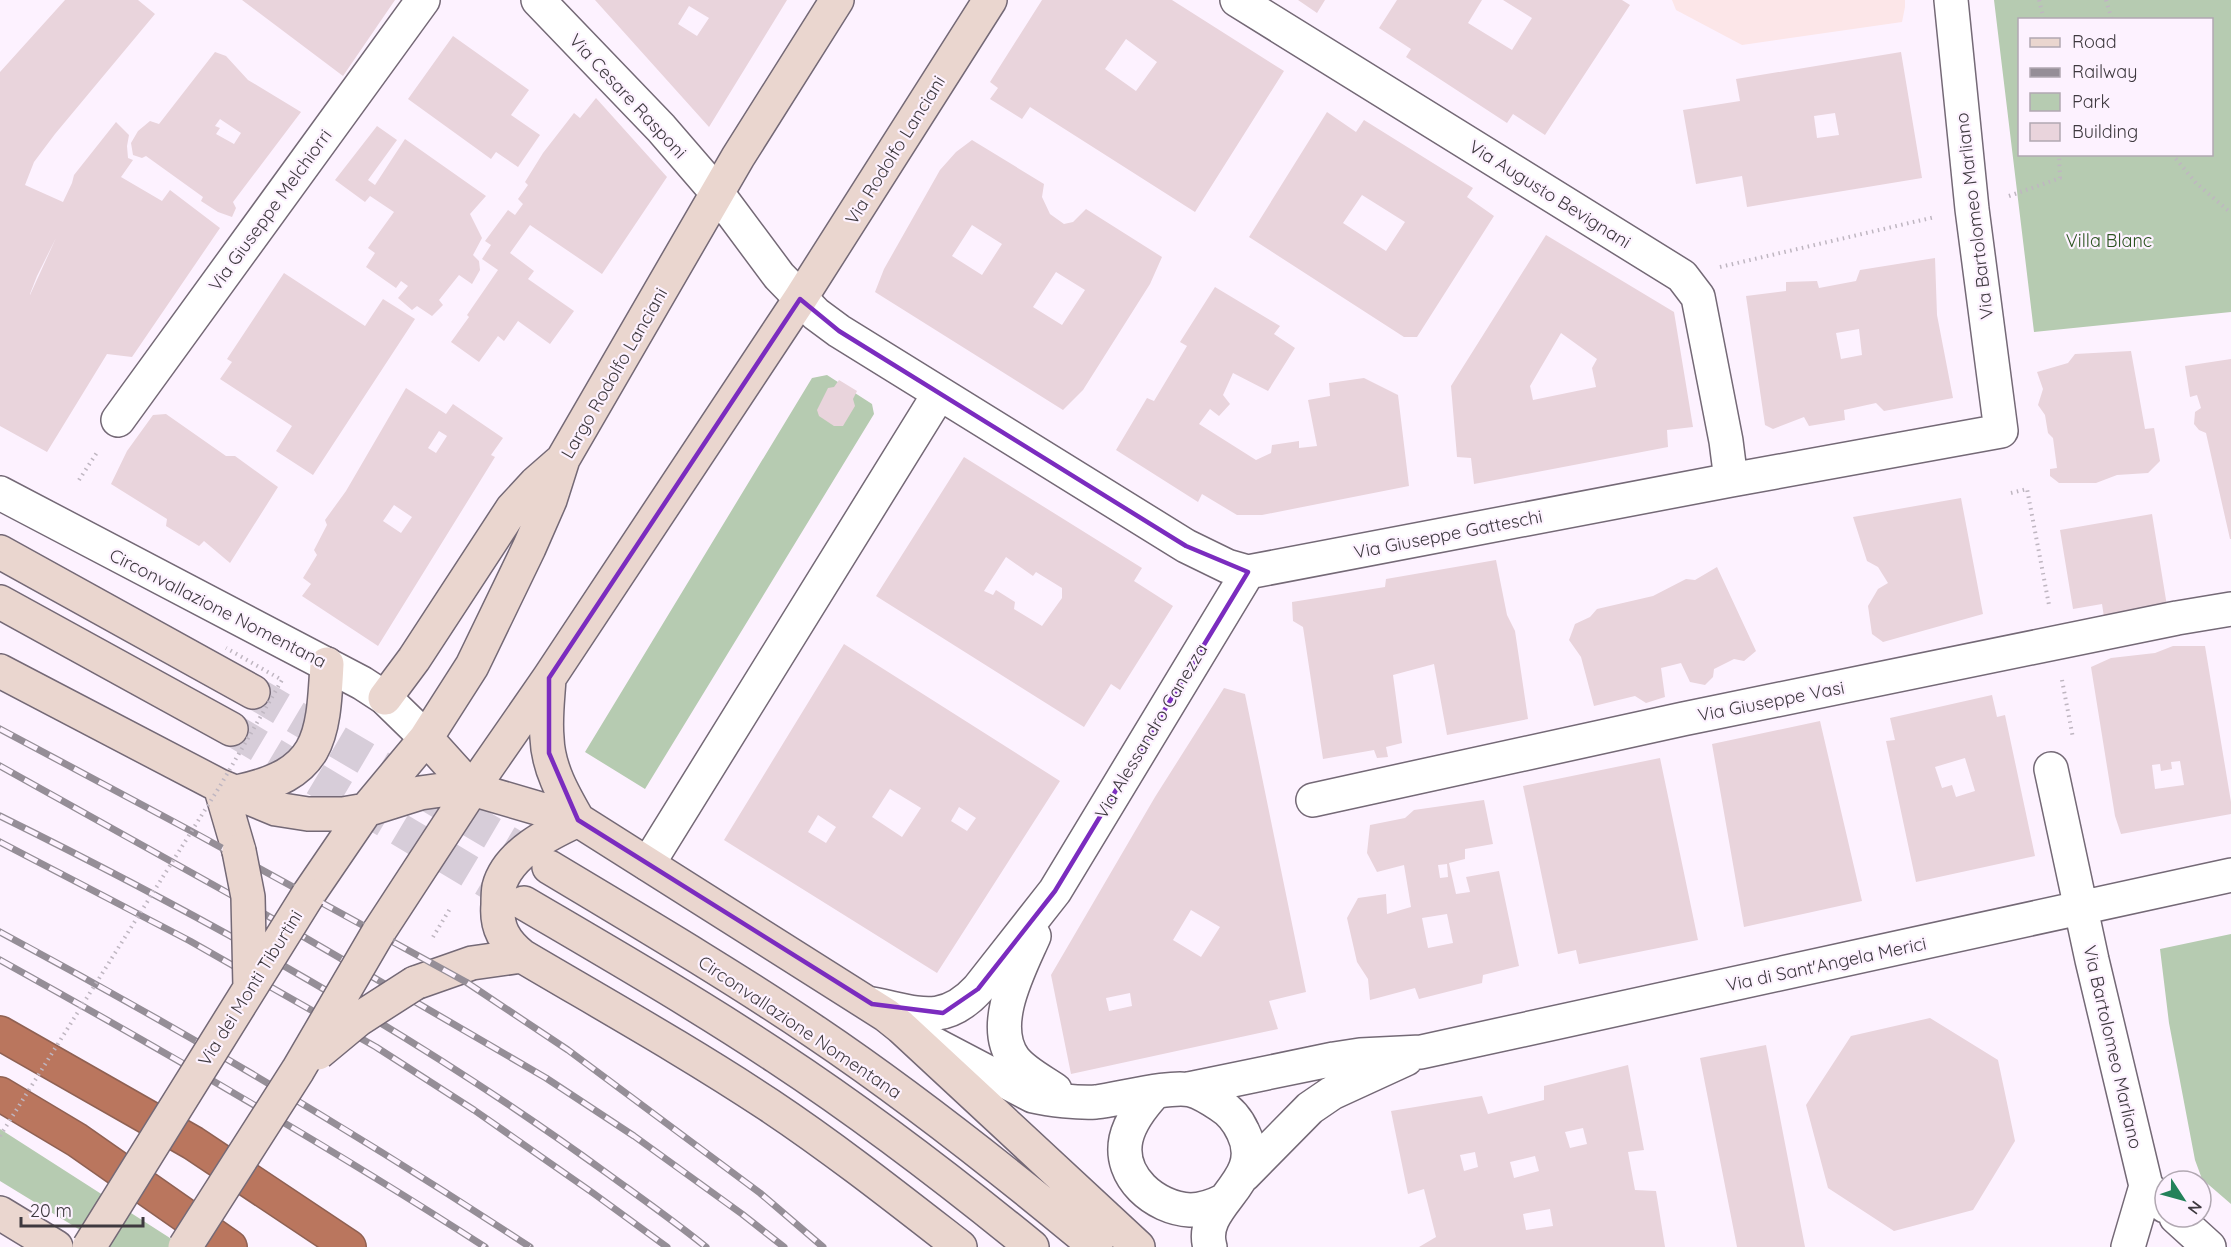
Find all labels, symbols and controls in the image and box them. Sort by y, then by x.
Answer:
legend [2018,18,2213,156]
street label: Via Cesare Rasponi [564,29,692,163]
text: Road [2072,30,2117,53]
text: Railway [2072,60,2138,83]
street label: Via Rodolfo Lanciani [840,71,950,229]
text: Park [2072,90,2110,113]
street label: Via Bartolomeo Marliano [1950,111,1998,321]
text: Building [2072,120,2138,143]
street label: Via Giuseppe Melchiorri [203,124,337,296]
street label: Via Augusto Bevignani [1465,135,1635,253]
park label: Villa Blanc [2066,229,2152,252]
street label: Largo Rodolfo Lanciani [556,284,672,462]
street label: Via Giuseppe Gatteschi [1352,504,1544,564]
street label: Circonvallazione Nomentana [106,543,330,673]
street label: Via Alessandro Canezza [1090,639,1212,823]
street label: Via Giuseppe Vasi [1696,676,1846,726]
street label: Via dei Monti Tiburtini [193,906,307,1070]
street label: Via di Sant'Angela Merici [1724,932,1928,996]
street label: Via Bartolomeo Marliano [2078,943,2148,1151]
street label: Circonvallazione Nomentana [694,950,906,1104]
north arrow [2153,1169,2213,1229]
scale bar [21,1190,142,1228]
text: N [2184,1197,2207,1218]
text: 20 m [30,1199,72,1222]

